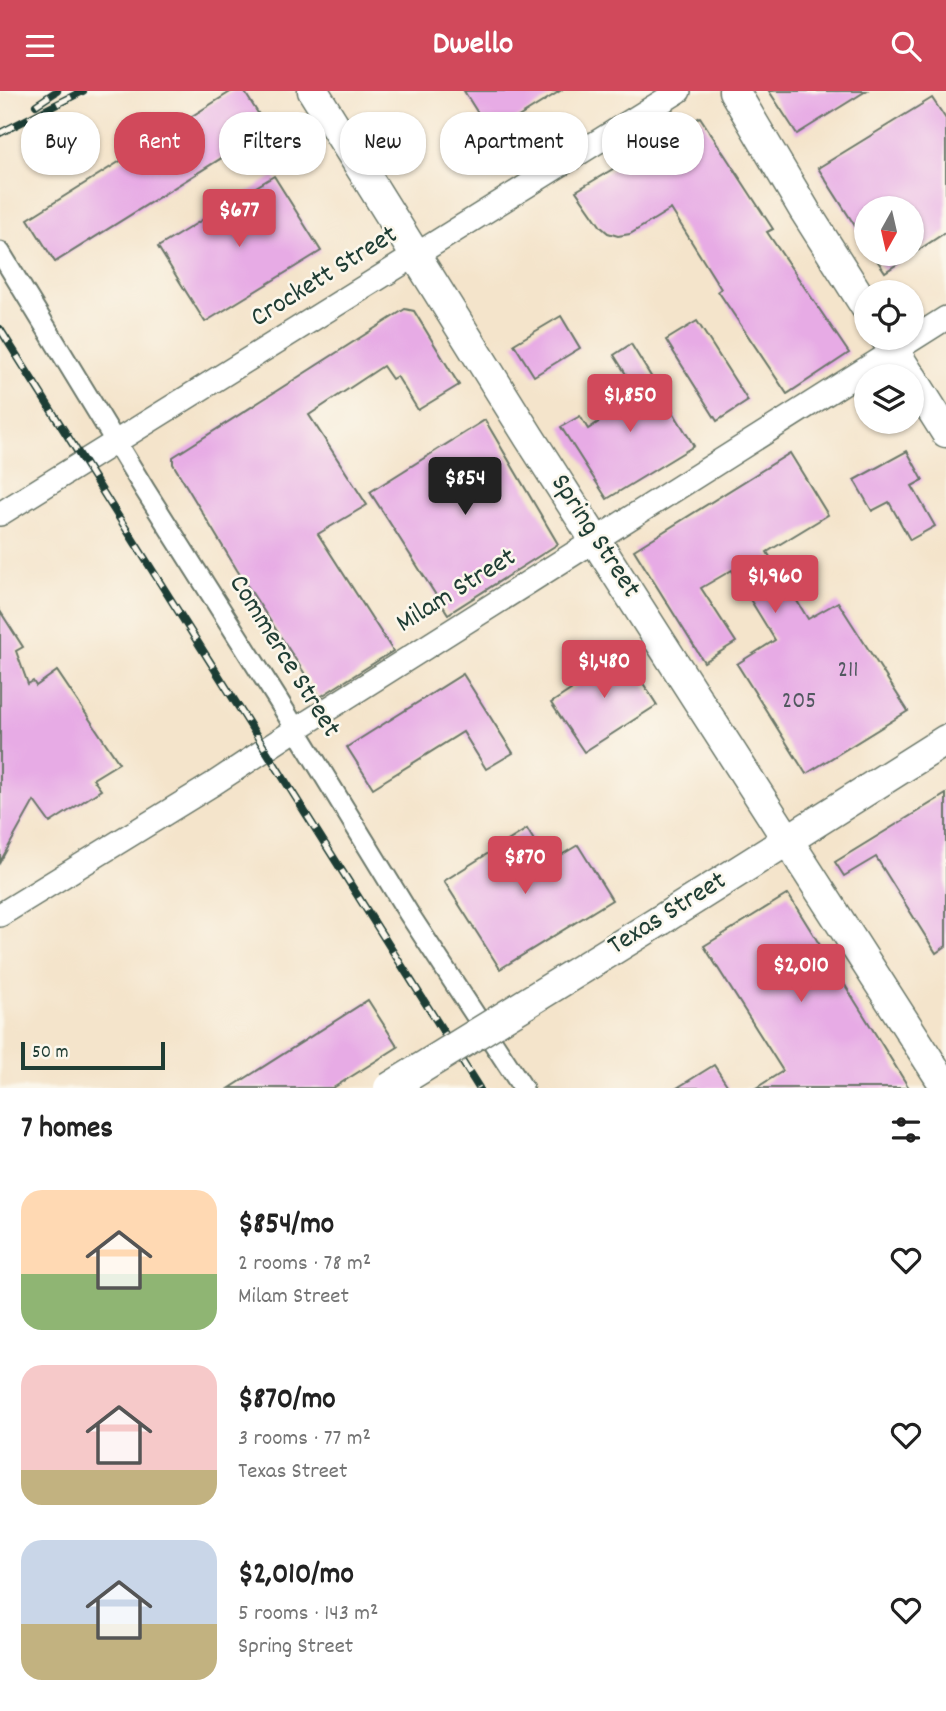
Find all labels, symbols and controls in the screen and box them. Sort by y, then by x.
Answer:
text: Dwello [433,23,513,69]
icon: menu [21,27,59,65]
icon: search [887,27,925,65]
chip: Buy [21,112,100,175]
chip: Rent [114,112,205,175]
chip: Filters [219,112,326,175]
chip: New [340,112,426,175]
chip: Apartment [440,112,588,175]
chip: House [602,112,704,175]
pin: $677 [198,190,280,249]
text: $677 [219,195,259,228]
north arrow [854,196,924,266]
map controls [854,196,924,434]
street label: Crockett Street [244,217,406,339]
button: locate [854,280,924,350]
button: layers [854,364,924,434]
pin: $1,850 [573,375,687,434]
text: $1,850 [603,380,657,413]
pin: $854 [424,457,506,517]
text: $854 [444,463,486,496]
street label: Spring Street [539,467,649,607]
street label: Milam Street [389,539,525,645]
pin: $1,960 [718,555,832,615]
text: $1,960 [747,561,803,594]
street label: Commerce Street [217,568,349,746]
pin: $1,480 [547,641,661,700]
text: $1,480 [578,646,630,679]
house number: 211 [838,654,859,688]
house number: 205 [782,685,816,719]
pin: $870 [484,837,566,896]
text: $870 [504,842,546,875]
street label: Texas Street [601,863,735,967]
pin: $2,010 [744,944,858,1004]
text: $2,010 [773,950,829,983]
scale bar [21,1039,164,1071]
text: 50 m [32,1040,69,1067]
text: 7 homes [21,1109,113,1152]
icon: filters [887,1111,925,1149]
text: $854/mo [238,1205,334,1248]
icon: home [77,1218,161,1302]
icon: heart [887,1241,925,1279]
text: 2 rooms · 78 m² [238,1248,371,1281]
text: Milam Street [238,1281,349,1314]
text: $870/mo [238,1380,336,1423]
icon: home [77,1393,161,1477]
icon: heart [887,1416,925,1454]
text: 3 rooms · 77 m² [238,1423,371,1456]
text: Texas Street [238,1456,347,1489]
text: $2,010/mo [238,1555,354,1598]
icon: home [77,1568,161,1652]
icon: heart [887,1591,925,1629]
text: 5 rooms · 143 m² [238,1598,378,1631]
text: Spring Street [238,1631,353,1664]

